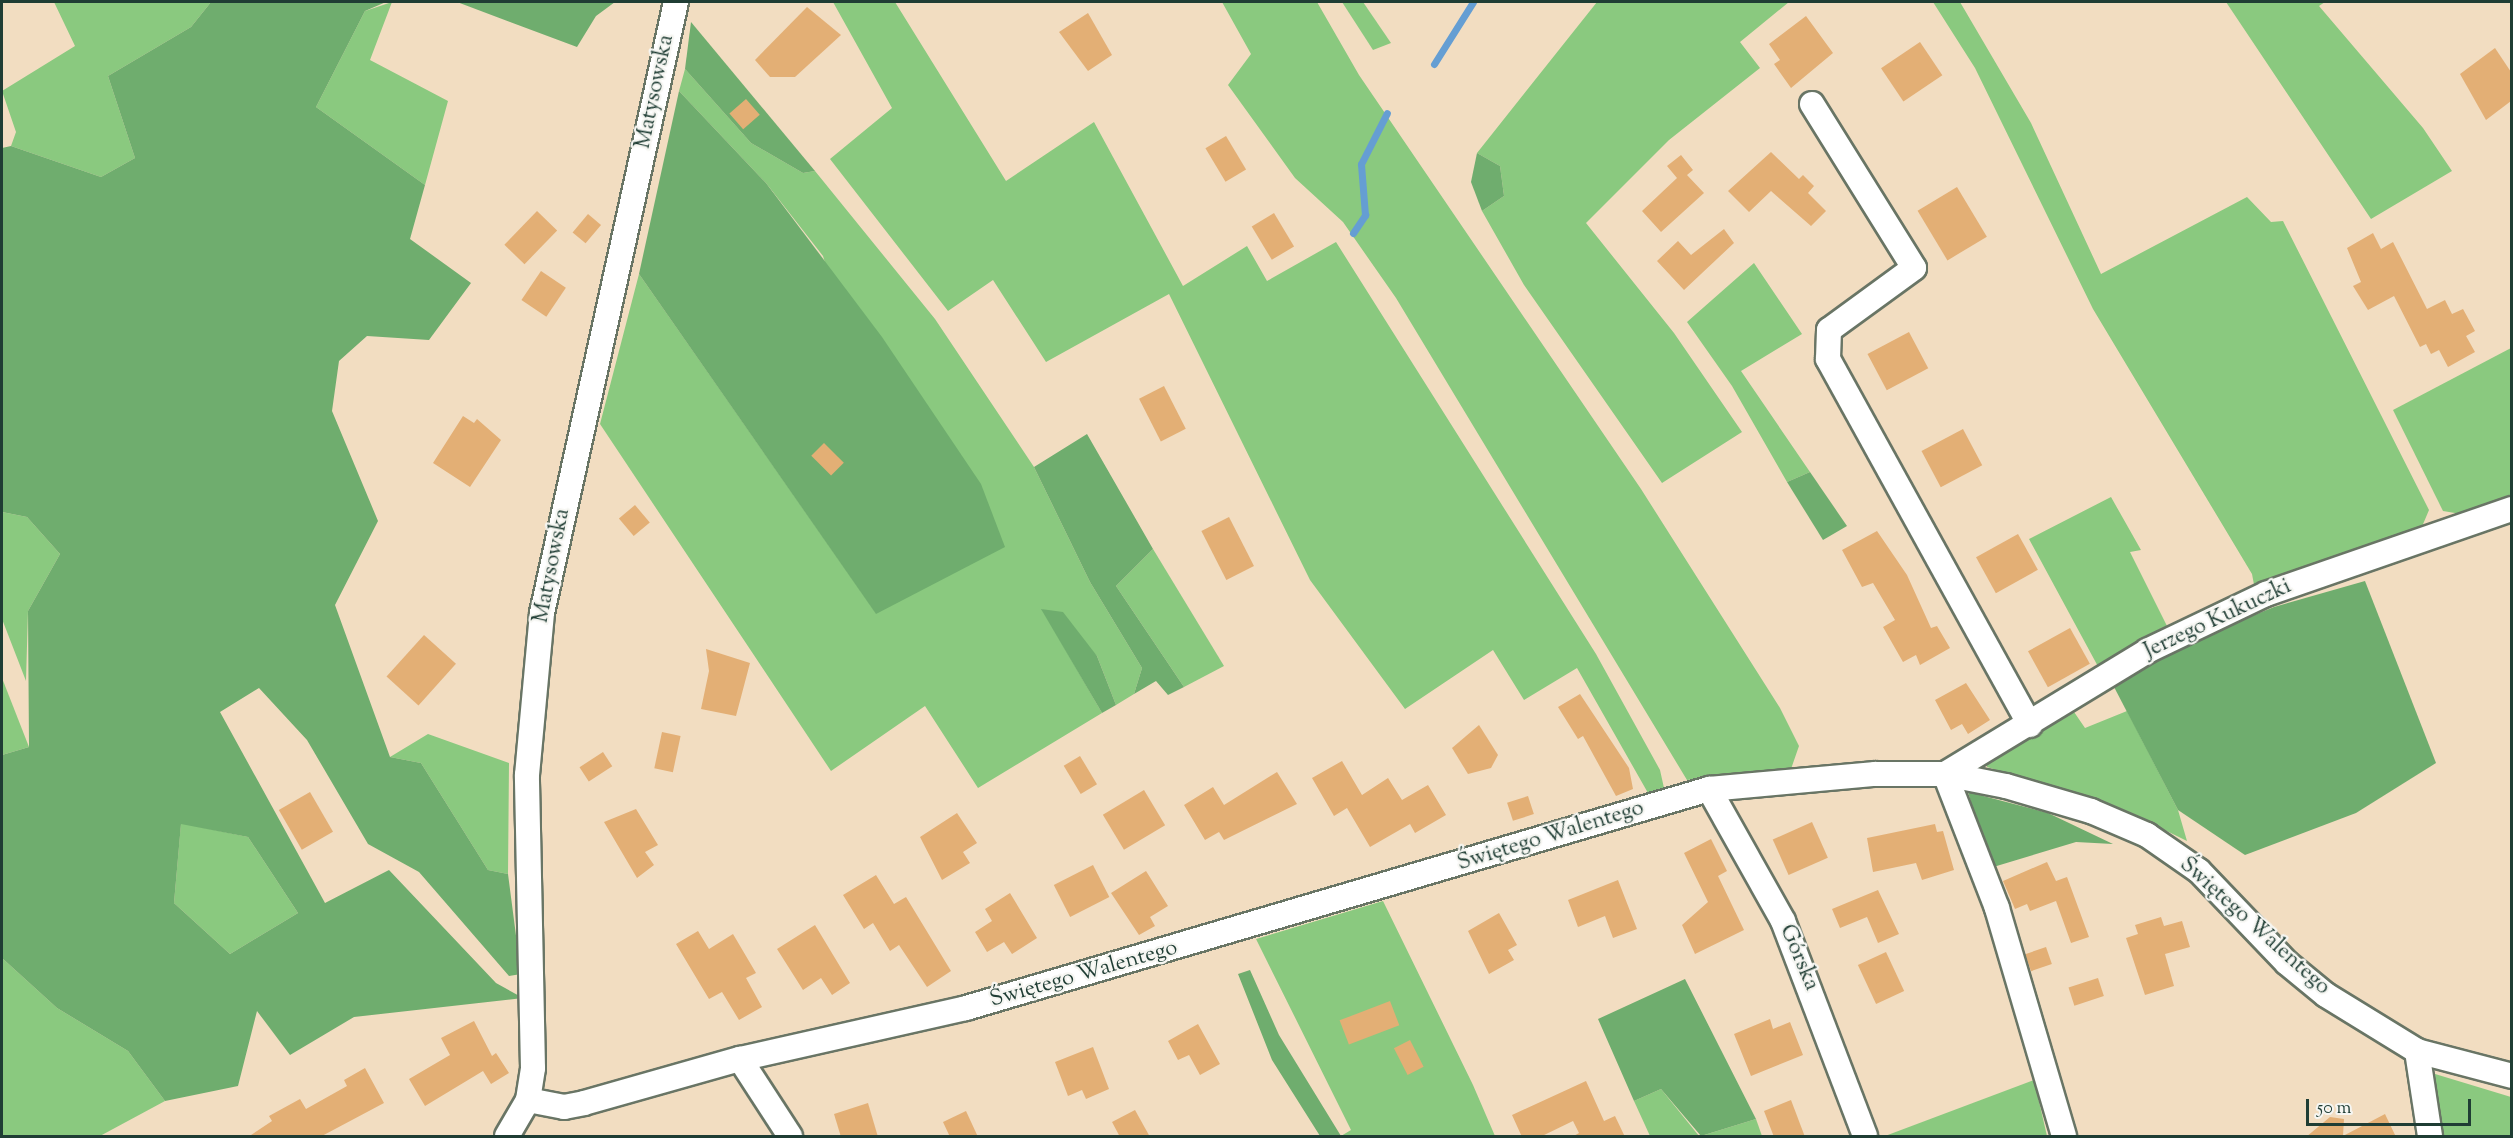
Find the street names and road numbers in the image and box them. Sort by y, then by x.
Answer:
street label: Matysowska [631,33,681,151]
street label: Matysowska [529,507,577,625]
street label: Jerzego Kukuczki [2140,574,2296,666]
street label: Świętego Walentego [1455,796,1647,878]
street label: Świętego Walentego [2173,852,2335,1002]
street label: Górska [1772,921,1824,995]
street label: Świętego Walentego [987,936,1181,1014]

